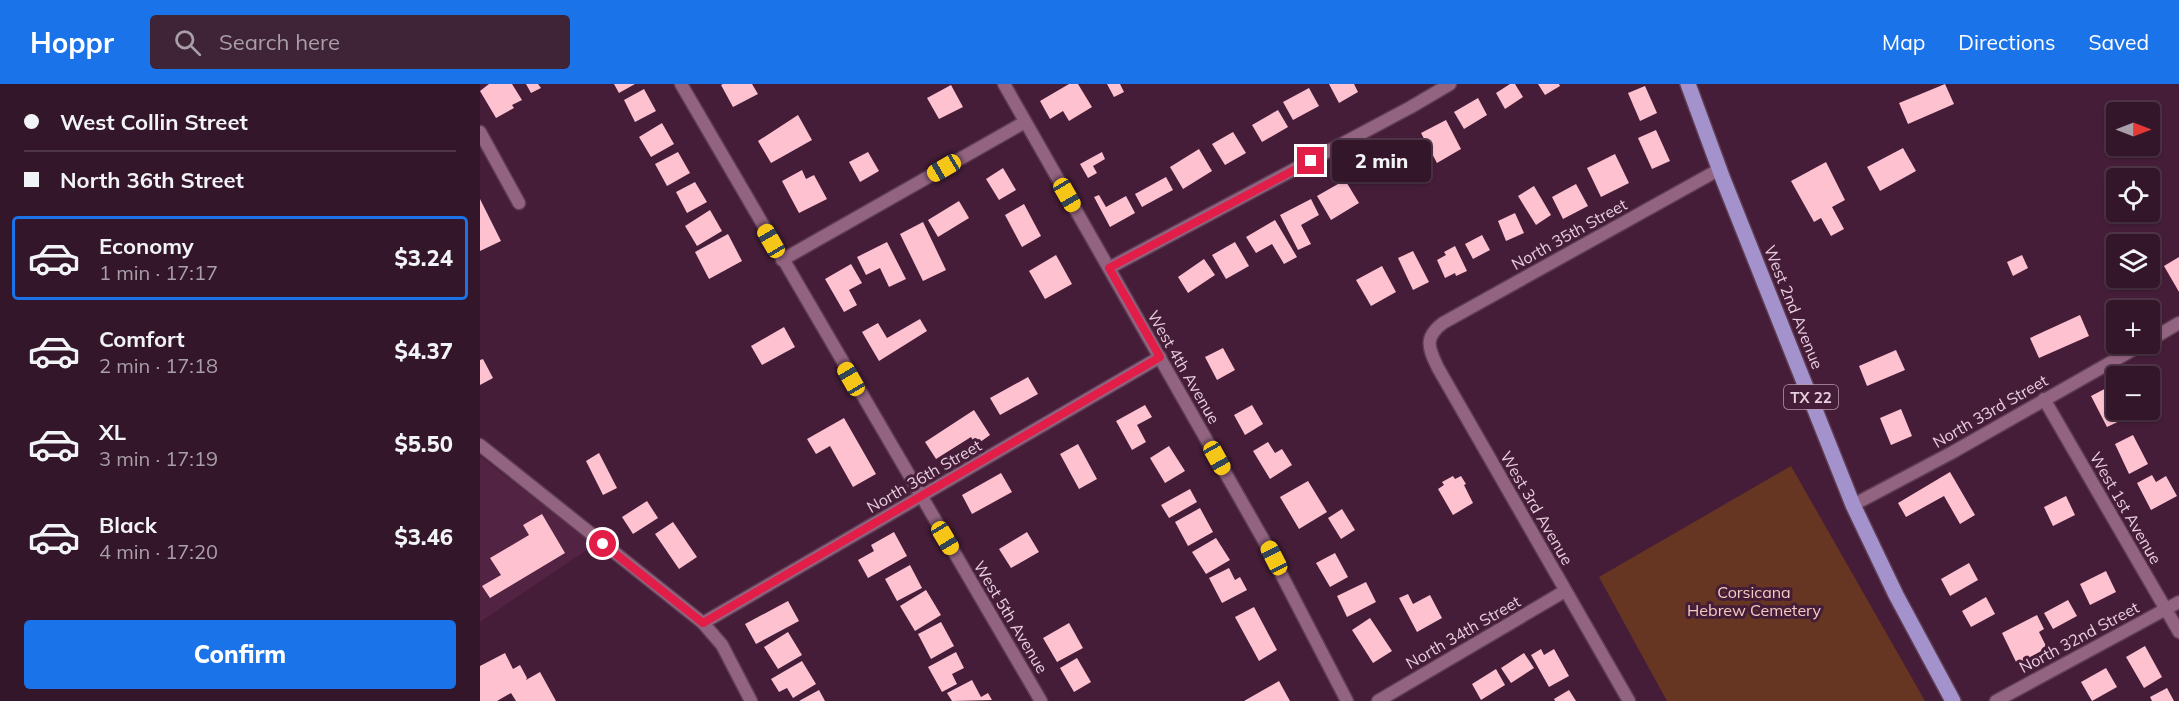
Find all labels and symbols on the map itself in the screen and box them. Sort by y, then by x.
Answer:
north arrow [2106,102,2160,156]
callout: 2 min [1332,140,1431,182]
route end [1297,147,1324,174]
car [924,151,964,185]
car [1050,175,1084,215]
street label: North 35th Street [1508,194,1631,274]
car [754,221,788,261]
street label: West 2nd Avenue [1760,242,1828,372]
street label: West 4th Avenue [1143,307,1225,427]
car [834,359,868,399]
street label: North 33rd Street [1929,370,2051,452]
road number: TX 22 [1784,385,1838,409]
street label: North 36th Street [863,435,985,517]
car [1200,438,1234,478]
street label: West 3rd Avenue [1496,448,1578,568]
street label: West 1st Avenue [2086,448,2166,568]
car [928,518,962,558]
route start [589,530,616,557]
car [1258,538,1290,578]
street label: West 5th Avenue [970,557,1052,677]
park label: Corsicana Hebrew Cemetery [1687,582,1821,620]
street label: North 34th Street [1402,591,1524,673]
street label: North 32nd Street [2016,597,2143,677]

